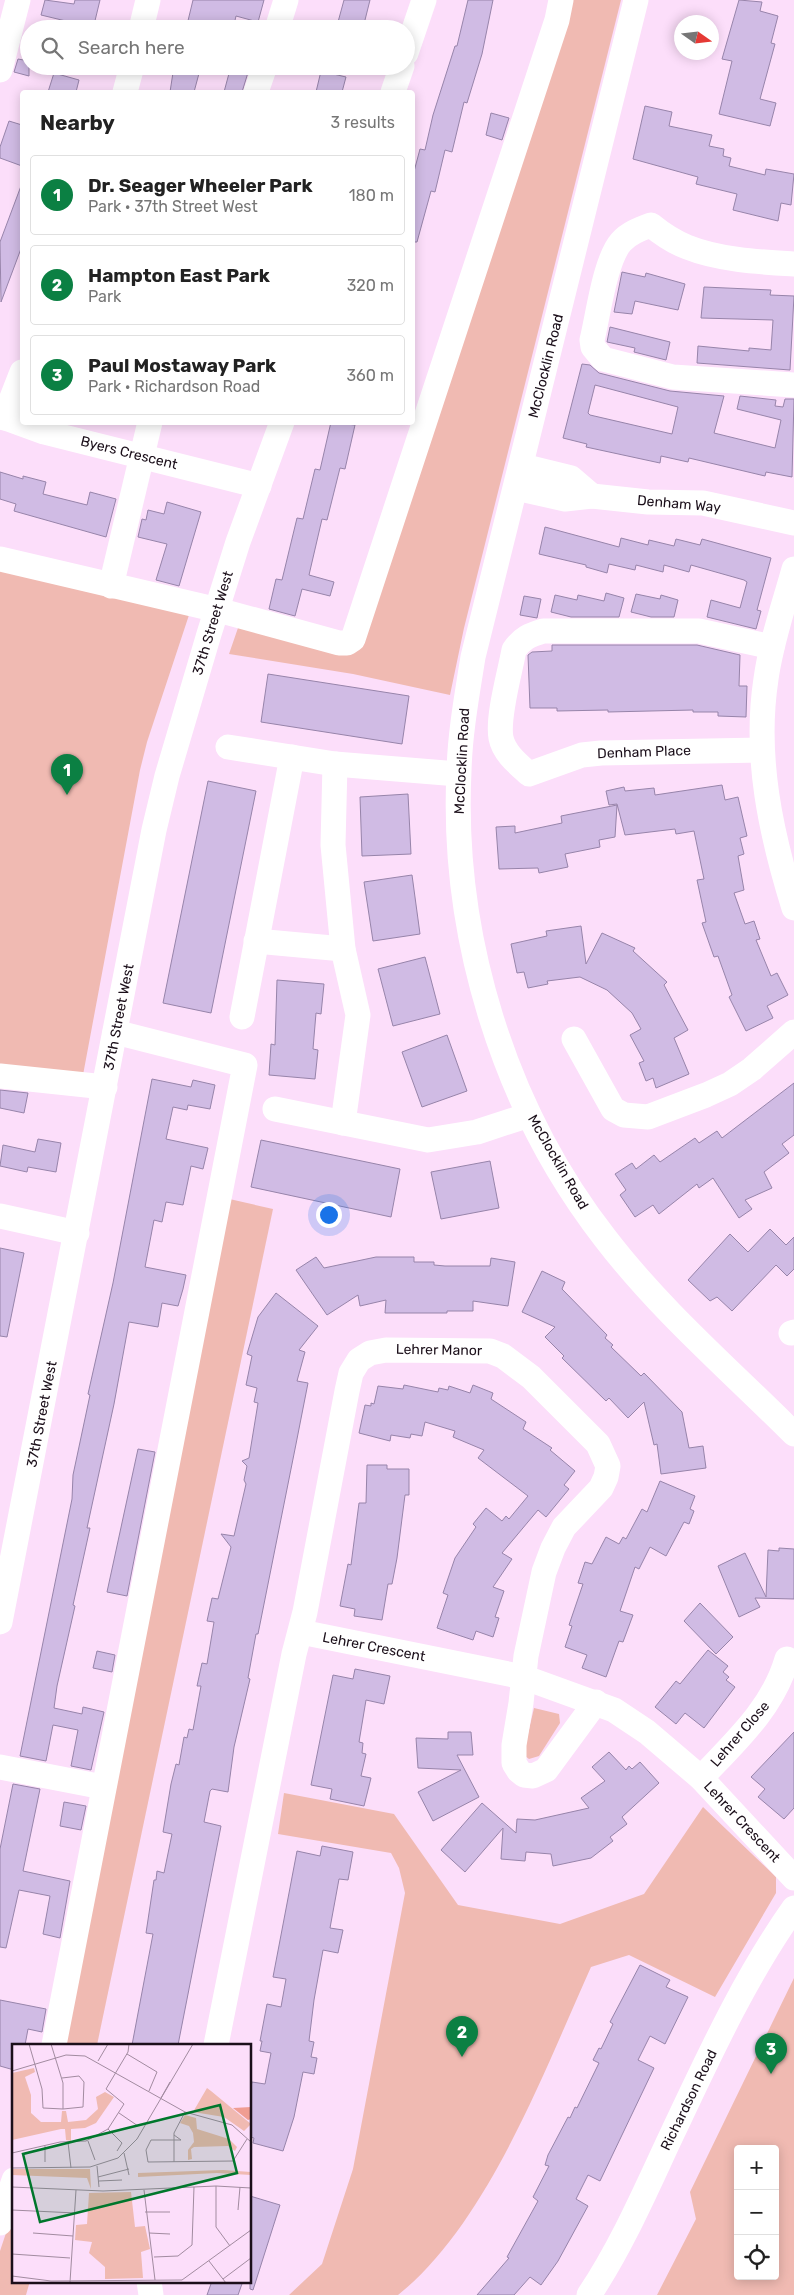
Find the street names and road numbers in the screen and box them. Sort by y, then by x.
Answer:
street label: McClocklin Road [525,312,567,420]
street label: Byers Crescent [79,433,180,473]
street label: Denham Way [636,492,722,516]
street label: 37th Street West [189,568,237,677]
street label: McClocklin Road [451,707,473,815]
street label: Denham Place [597,742,691,762]
street label: 37th Street West [100,962,138,1072]
street label: McClocklin Road [524,1112,592,1212]
street label: Lehrer Manor [396,1341,483,1359]
street label: 37th Street West [23,1359,61,1469]
street label: Lehrer Crescent [321,1629,427,1665]
street label: Lehrer Close [707,1698,773,1770]
street label: Lehrer Crescent [700,1778,784,1866]
street label: Richardson Road [657,2047,721,2153]

